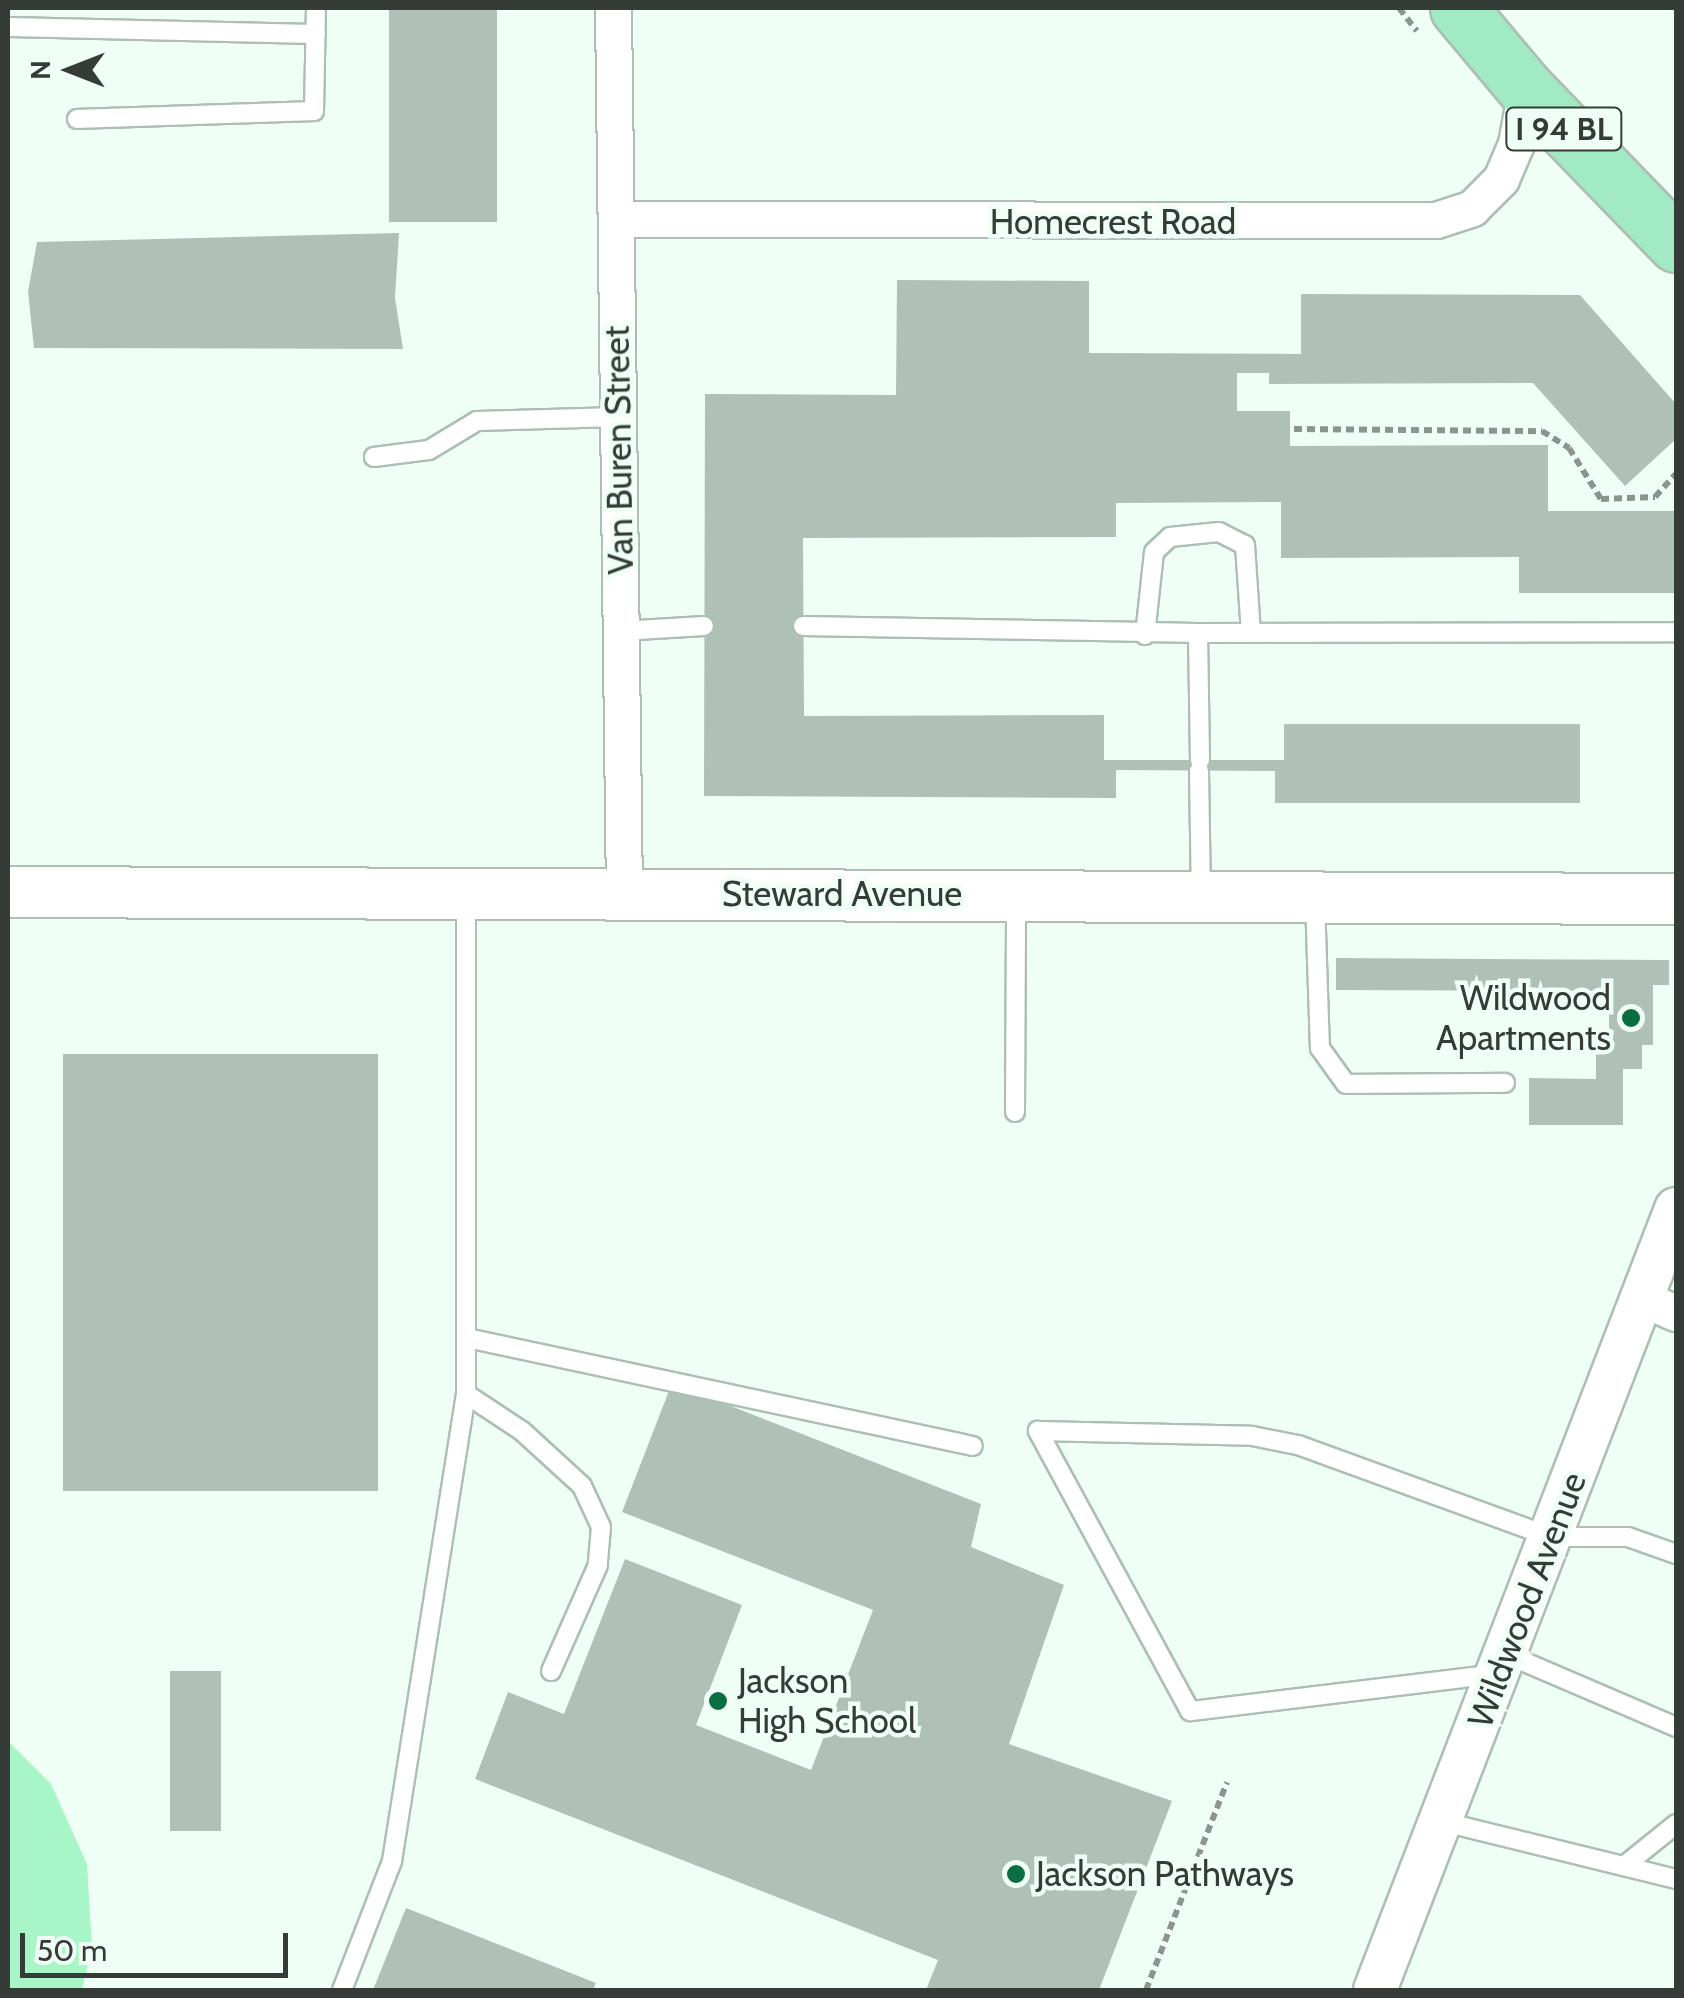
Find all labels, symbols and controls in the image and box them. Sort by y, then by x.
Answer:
north arrow [20,20,120,120]
text: N [23,60,57,80]
road number: I 94 BL [1504,102,1624,156]
street label: Homecrest Road [990,201,1236,243]
street label: Van Buren Street [596,325,642,575]
street label: Steward Avenue [722,873,962,915]
place label: Wildwood Apartments [1436,977,1611,1059]
marker: Wildwood Apartments [1620,1007,1642,1029]
street label: Wildwood Avenue [1459,1467,1595,1733]
place label: Jackson High School [738,1660,916,1742]
marker: Jackson High School [707,1690,729,1712]
place label: Jackson Pathways [1036,1853,1294,1895]
marker: Jackson Pathways [1005,1863,1027,1885]
scale bar [25,1913,292,1975]
text: 50 m [37,1932,107,1969]

